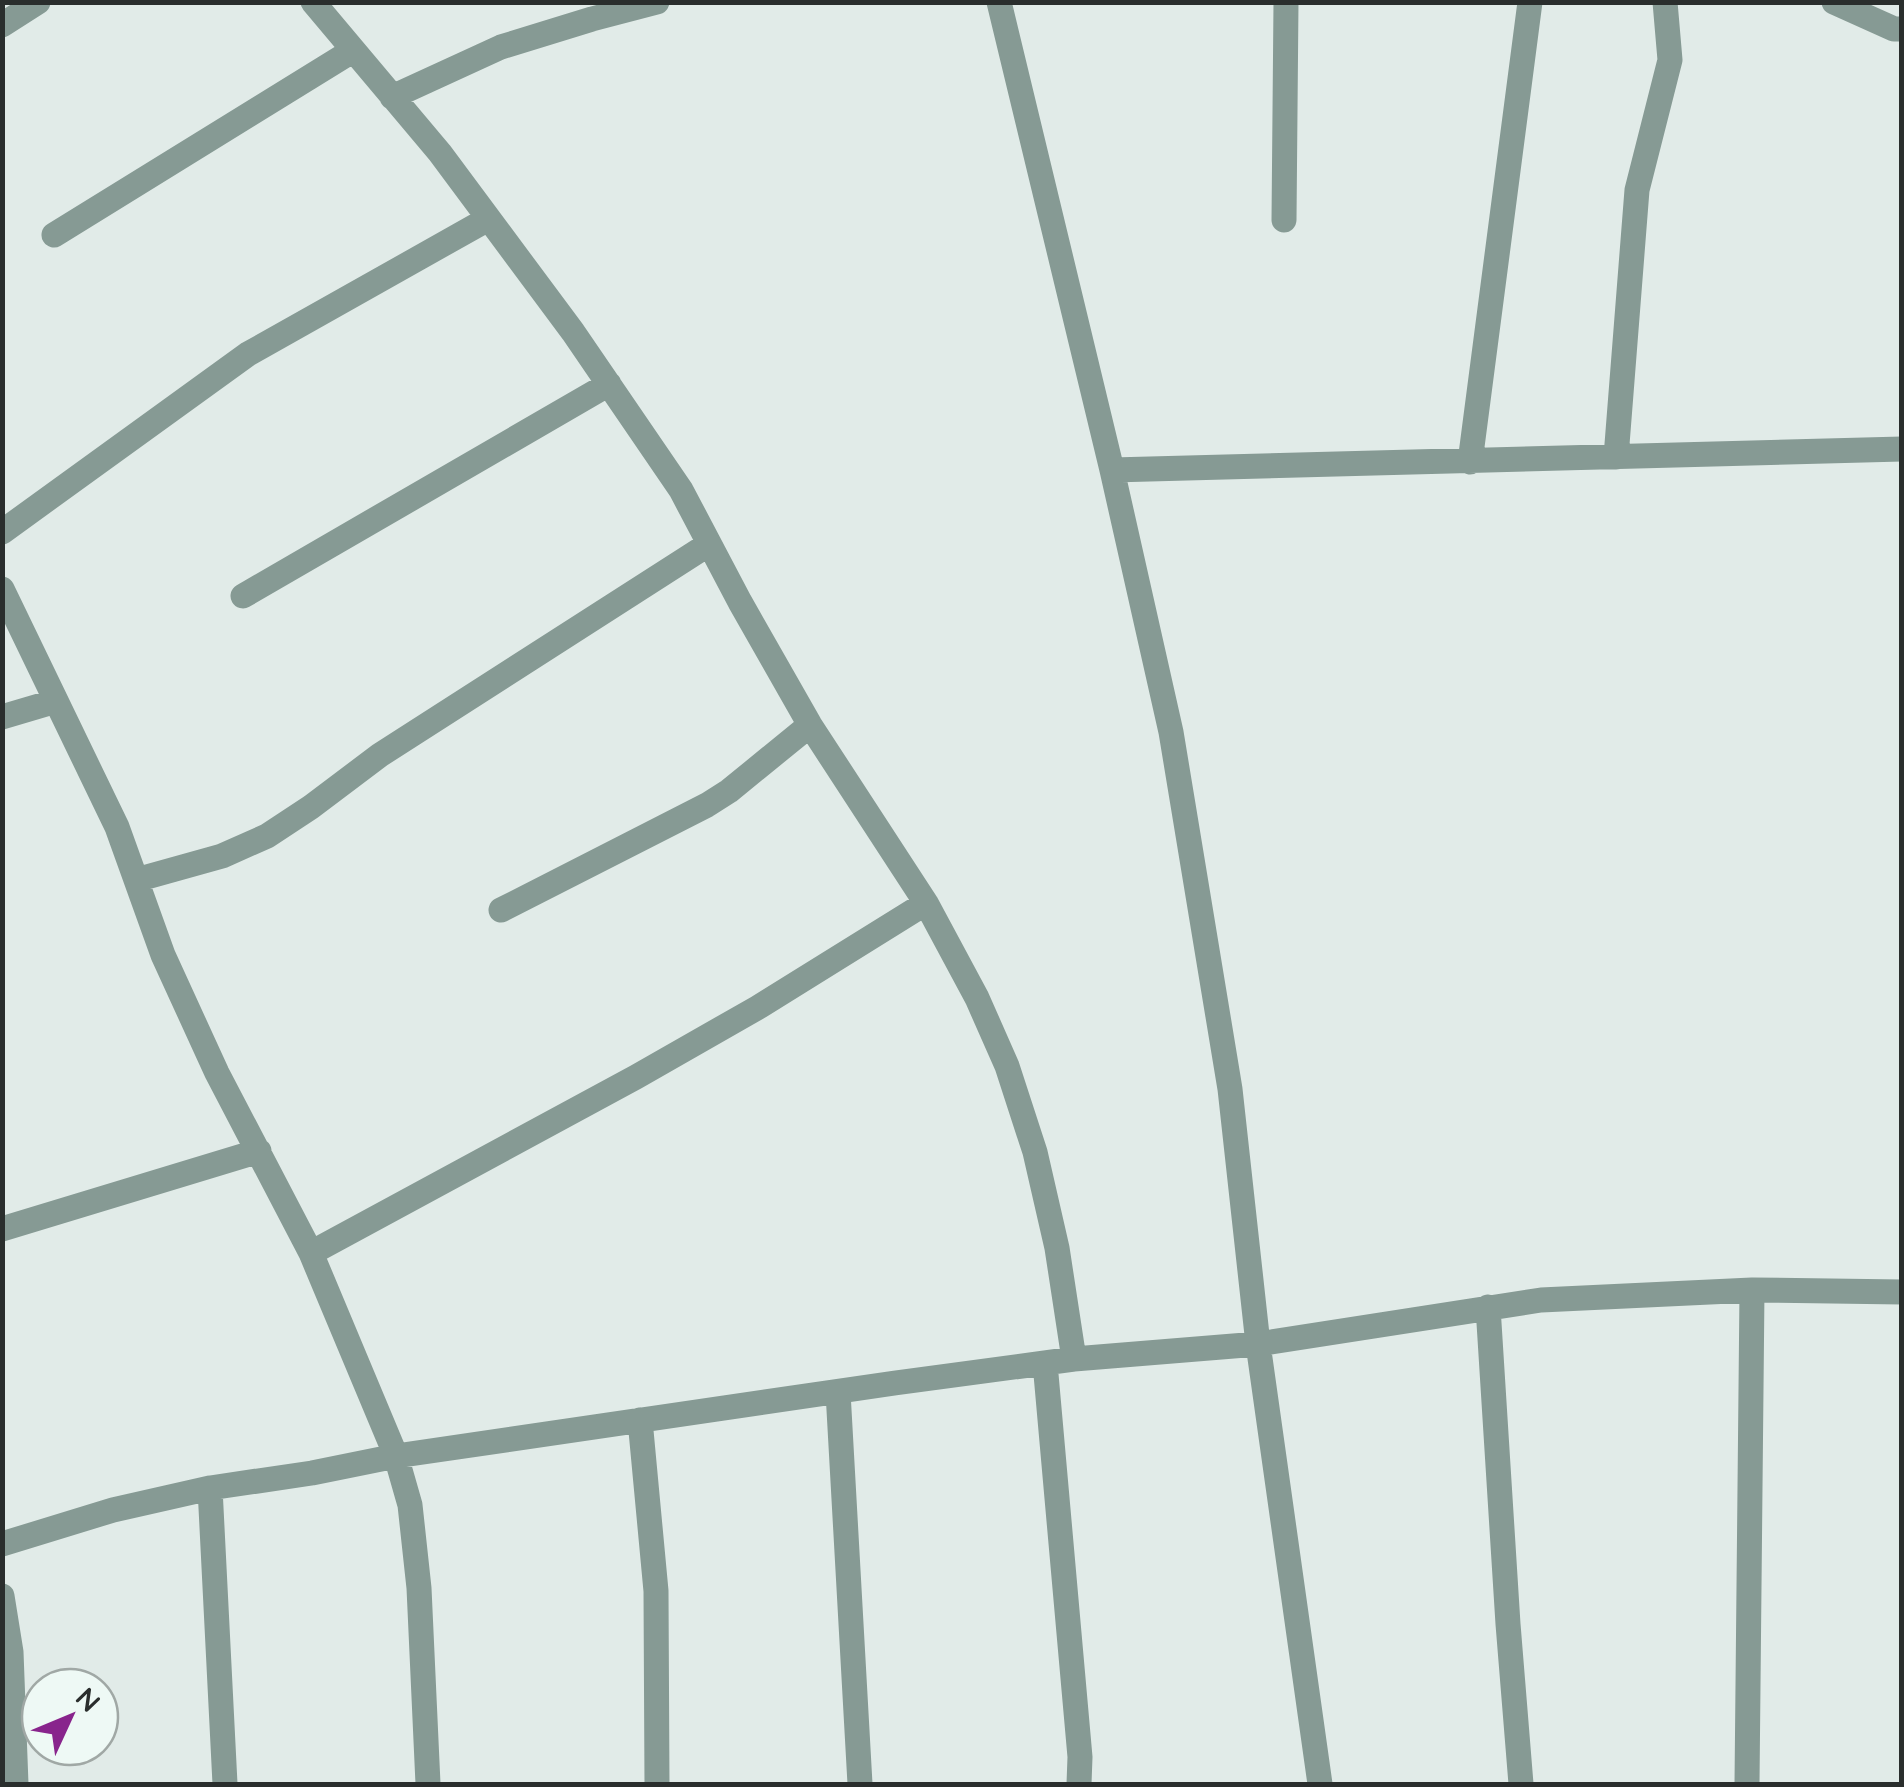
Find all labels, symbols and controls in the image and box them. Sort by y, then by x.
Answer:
north arrow [20,1667,120,1767]
text: N [69,1680,108,1719]

